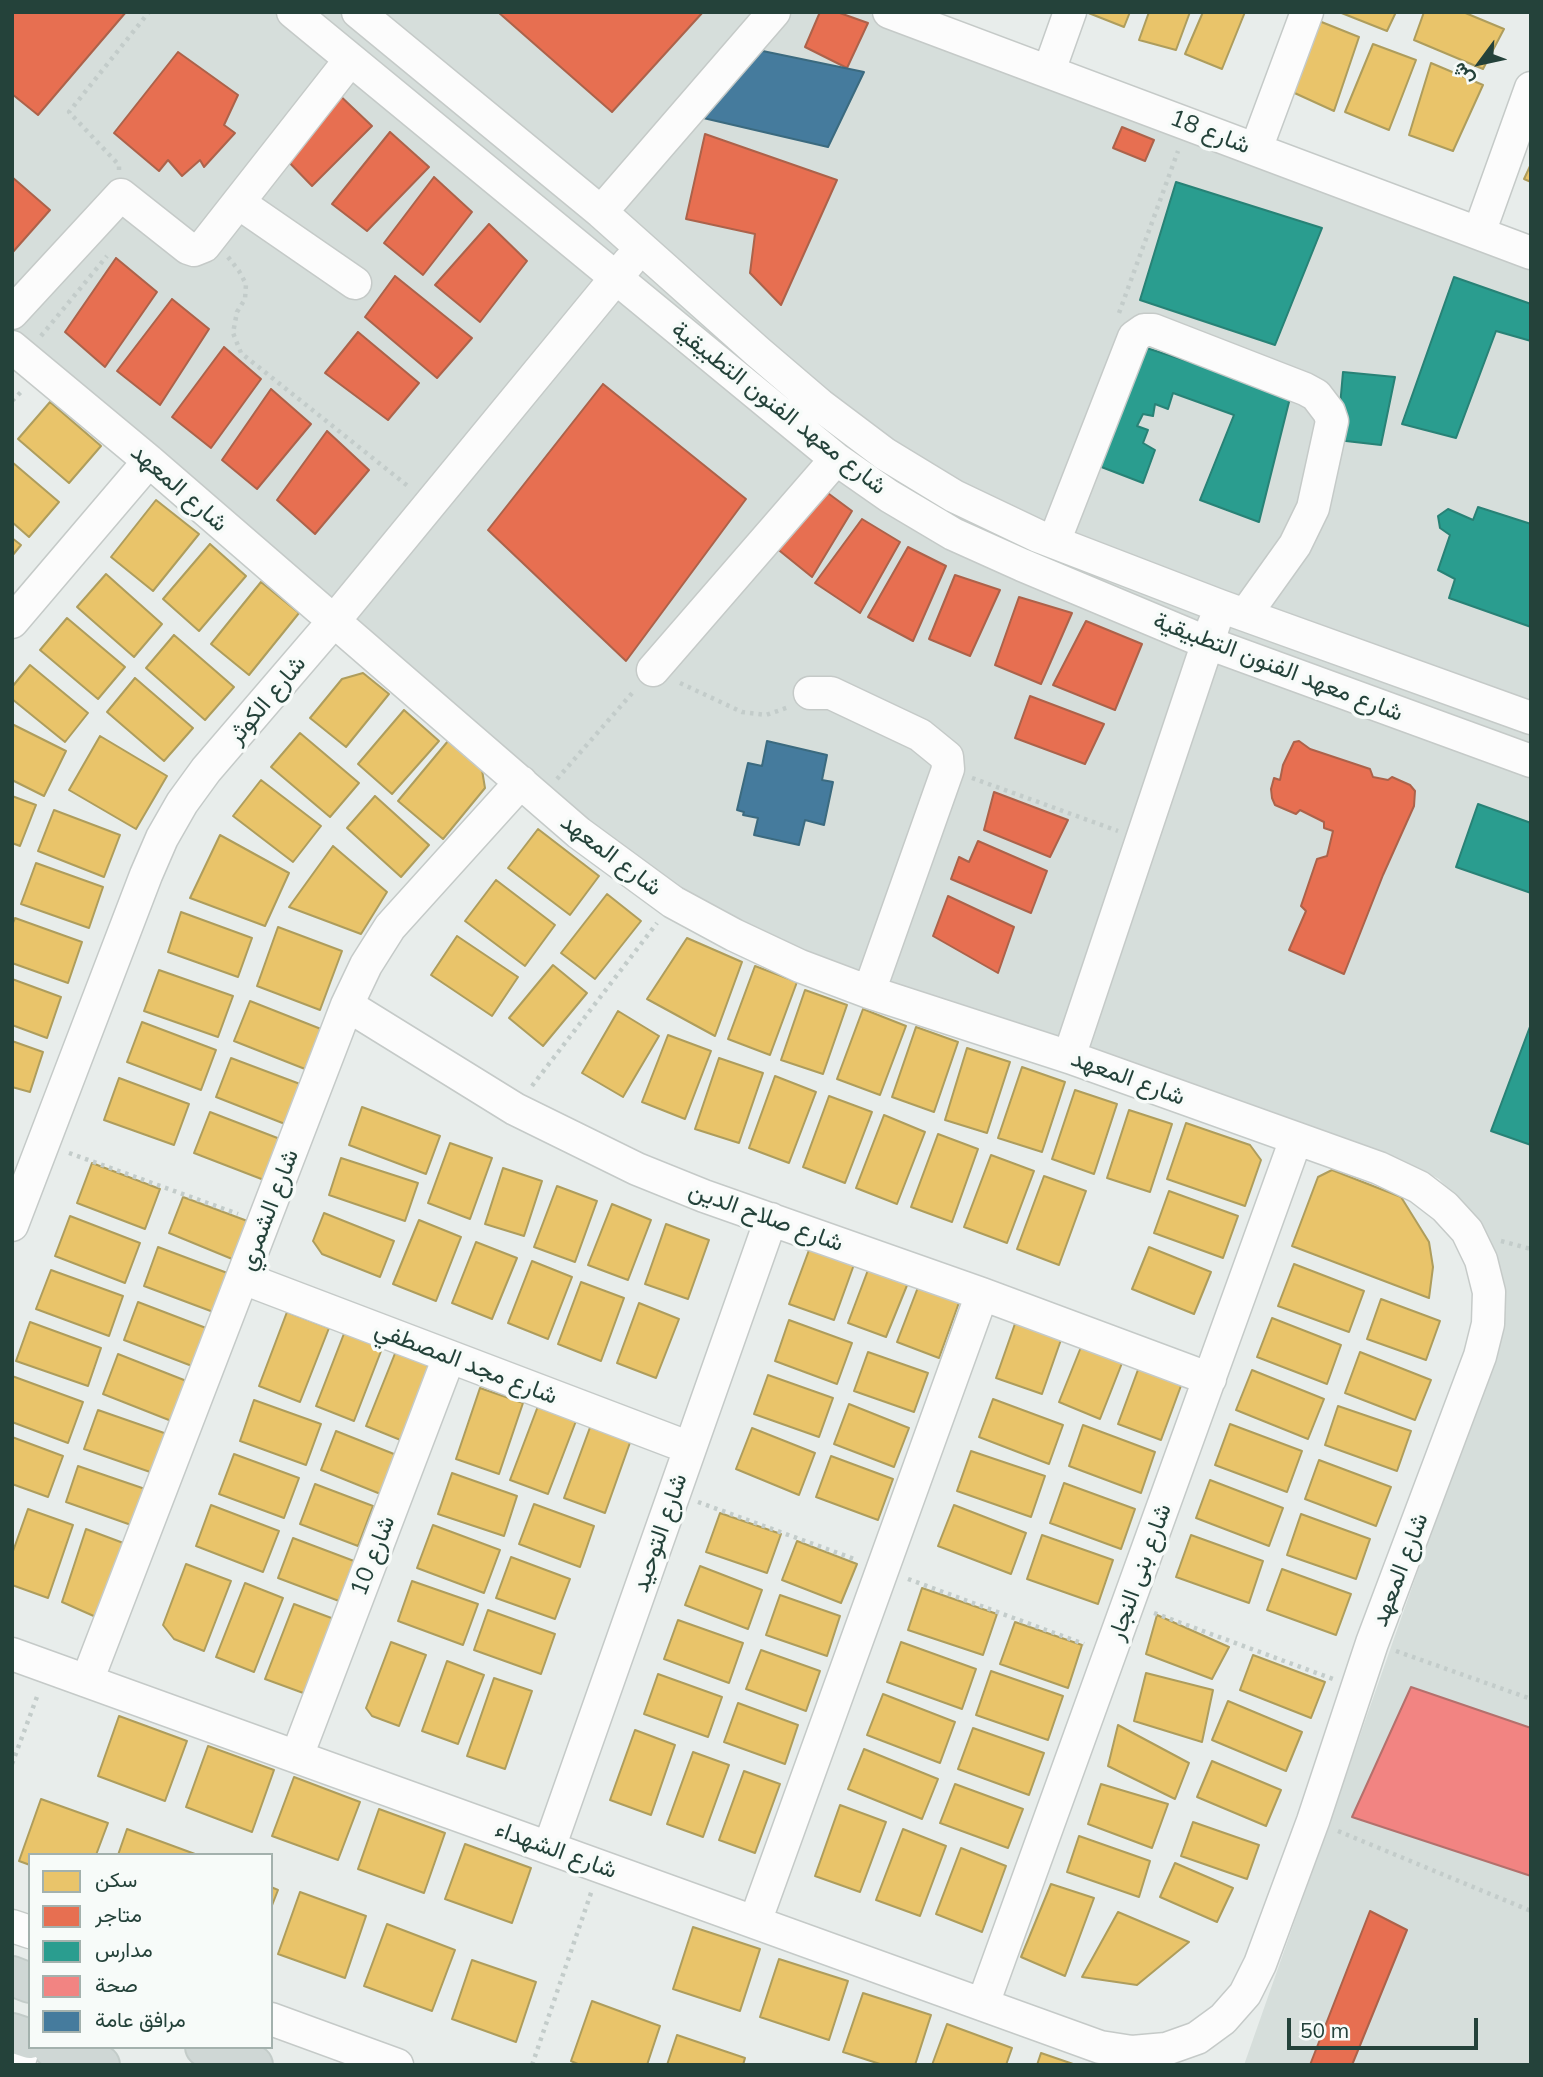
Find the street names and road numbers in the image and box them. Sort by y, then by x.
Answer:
street label: شارع 18 [1166,104,1254,160]
street label: شارع معهد الفنون التطبيقية [666,315,892,501]
street label: شارع المعهد [125,438,233,538]
street label: شارع معهد الفنون التطبيقية [1149,606,1407,728]
street label: شارع الكوثر [222,650,312,750]
street label: شارع المعهد [555,808,667,902]
street label: شارع المعهد [1067,1044,1189,1112]
street label: شارع الشمري [233,1145,305,1275]
street label: شارع صلاح الدين [685,1176,847,1258]
street label: شارع مجد المصطفي [371,1315,561,1411]
street label: شارع التوحيد [626,1470,694,1596]
street label: شارع بنى النجار [1102,1500,1178,1644]
street label: شارع المعهد [1365,1509,1435,1631]
street label: شارع 10 [345,1512,401,1600]
street label: شارع الشهداء [491,1815,621,1885]

